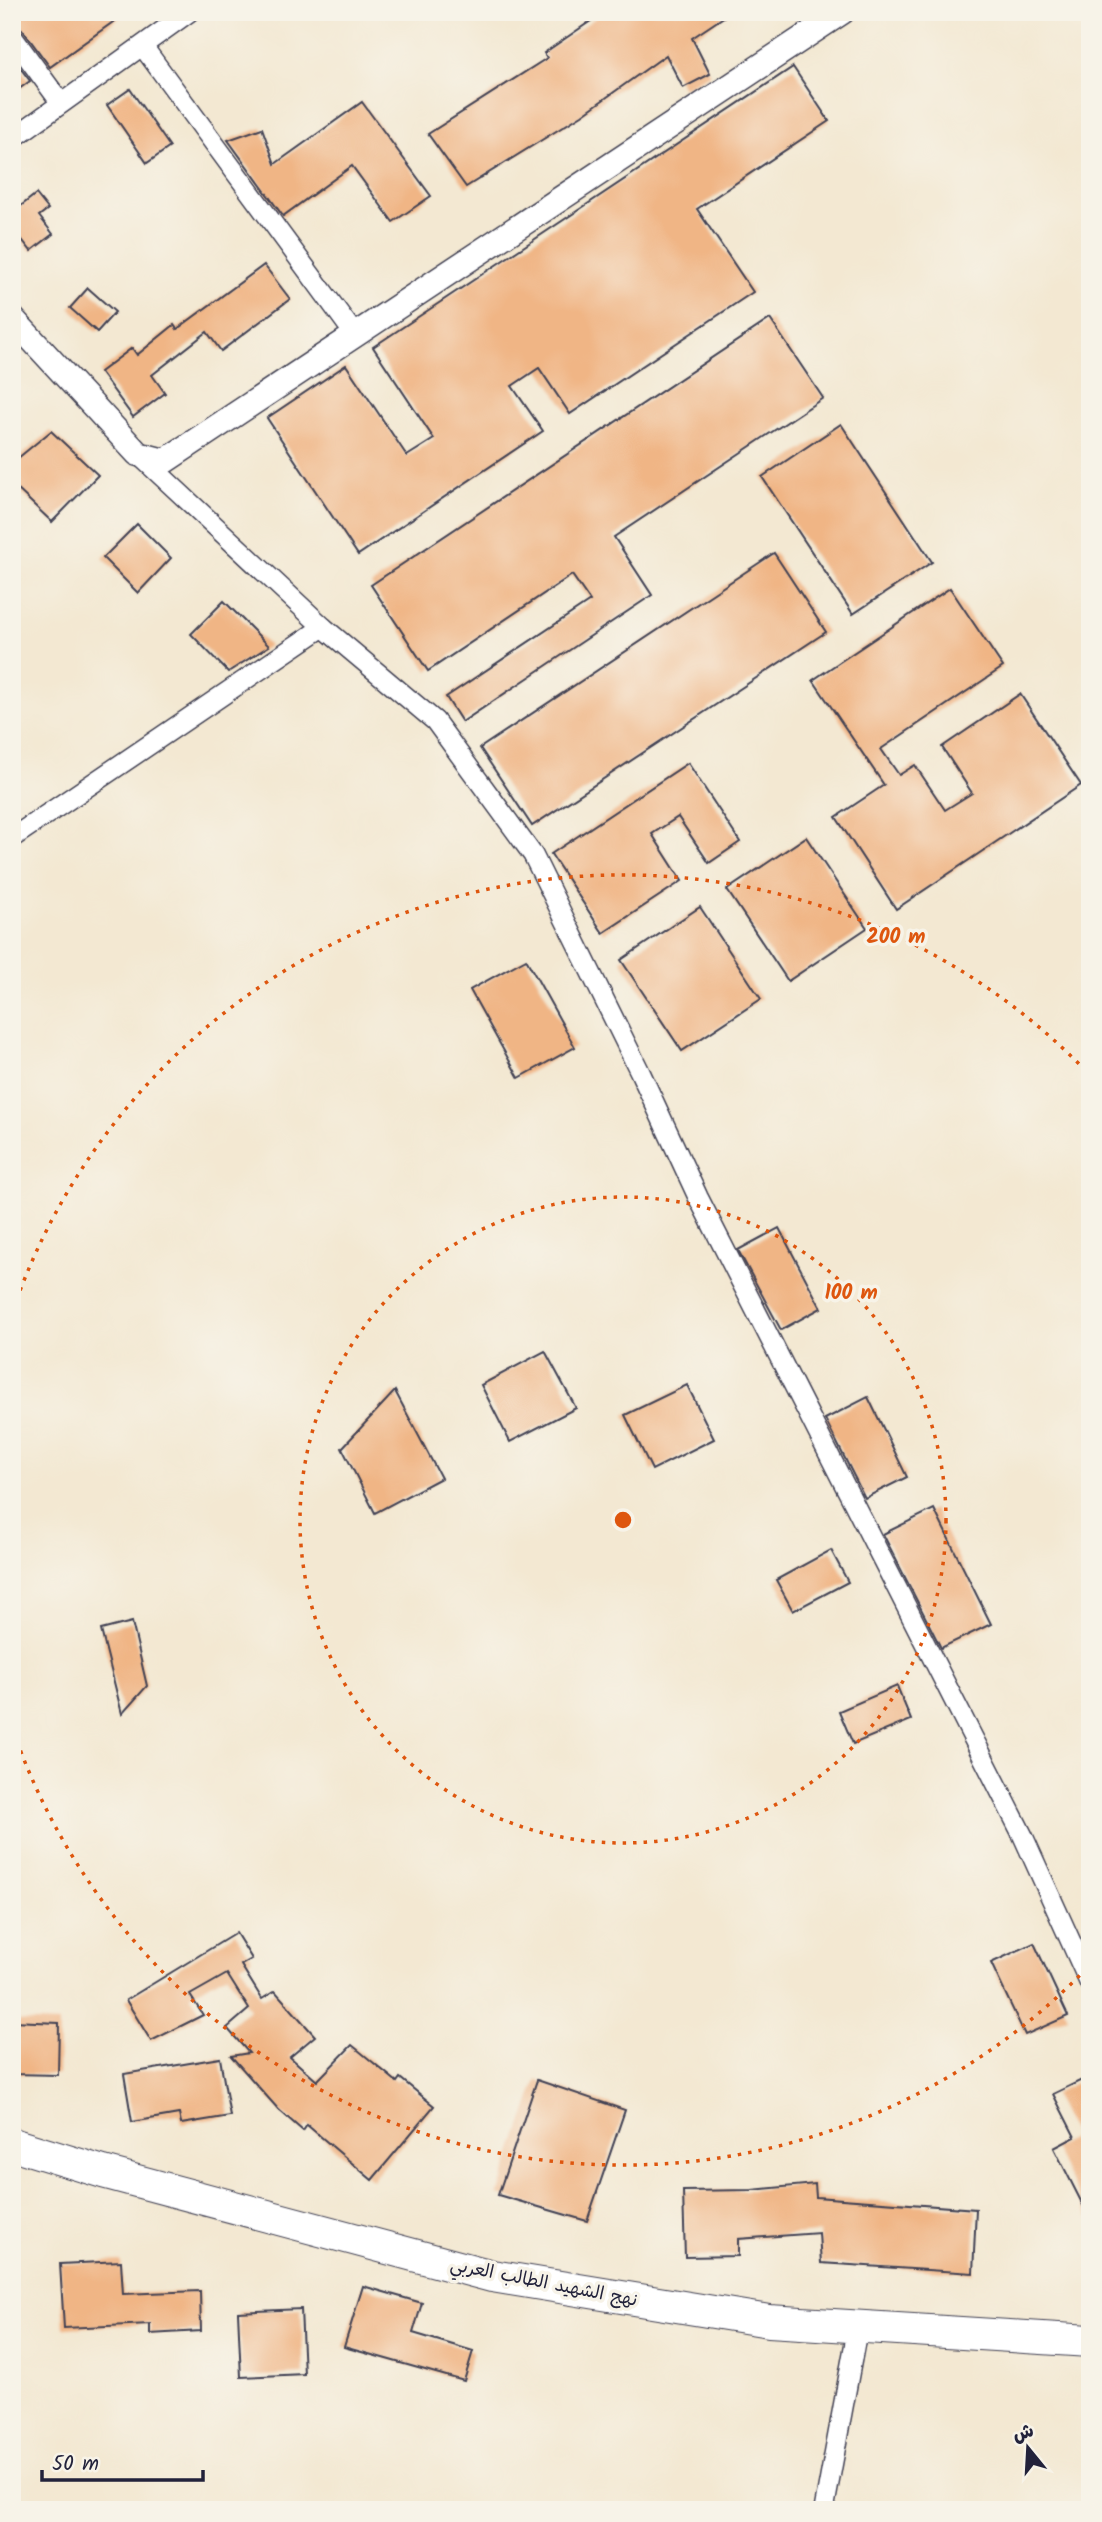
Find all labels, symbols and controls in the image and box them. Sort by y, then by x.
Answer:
text: 200 m [866,921,926,954]
text: 100 m [824,1277,878,1310]
centre of rings [611,1508,635,1532]
street label: نهج الشهيد الطالب العربي [448,2251,640,2316]
north arrow [993,2414,1064,2484]
text: ش [1009,2416,1038,2451]
scale bar [42,2438,203,2482]
text: 50 m [52,2448,99,2481]

